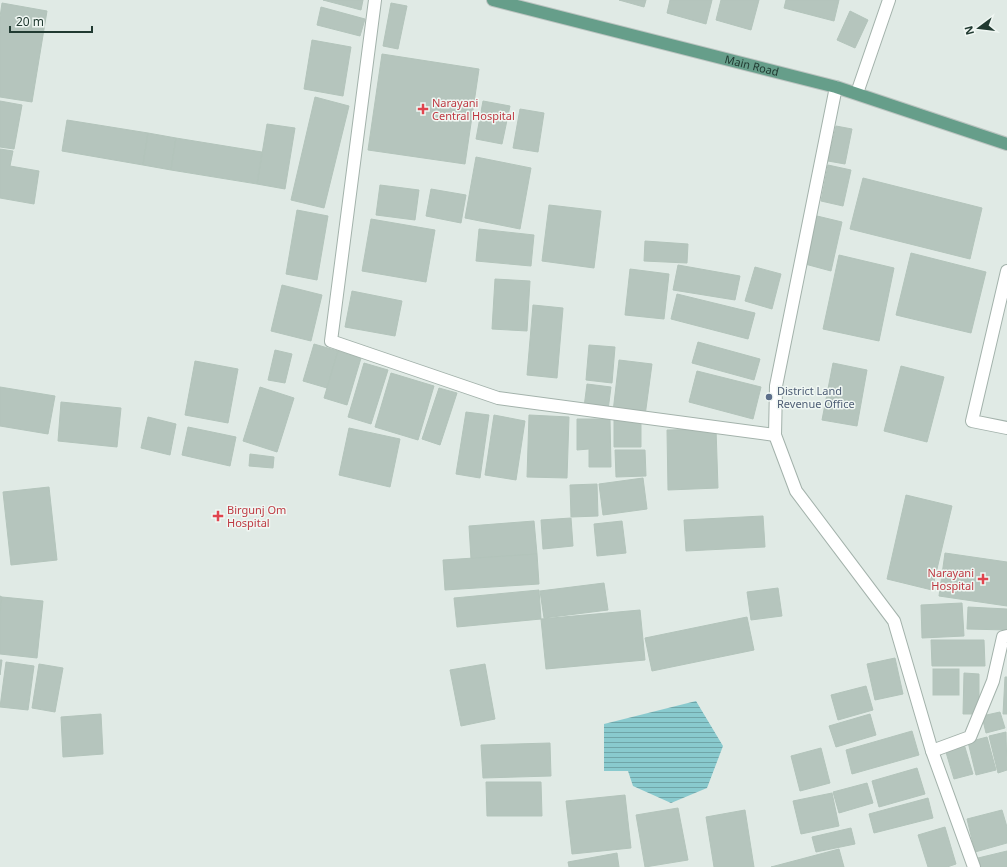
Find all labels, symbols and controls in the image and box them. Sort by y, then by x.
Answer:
scale bar [10,8,92,34]
north arrow [959,8,999,48]
text: 20 m [16,13,44,30]
text: N [960,24,977,37]
street label: Main Road [723,51,780,79]
place label: Narayani Central Hospital [432,95,515,123]
marker: Narayani Central Hospital [417,103,429,115]
place label: District Land Revenue Office [777,383,855,411]
marker: District Land Revenue Office [764,392,774,402]
place label: Birgunj Om Hospital [227,502,286,530]
marker: Birgunj Om Hospital [212,510,224,522]
place label: Narayani Hospital [928,565,974,593]
marker: Narayani Hospital [977,573,989,585]

